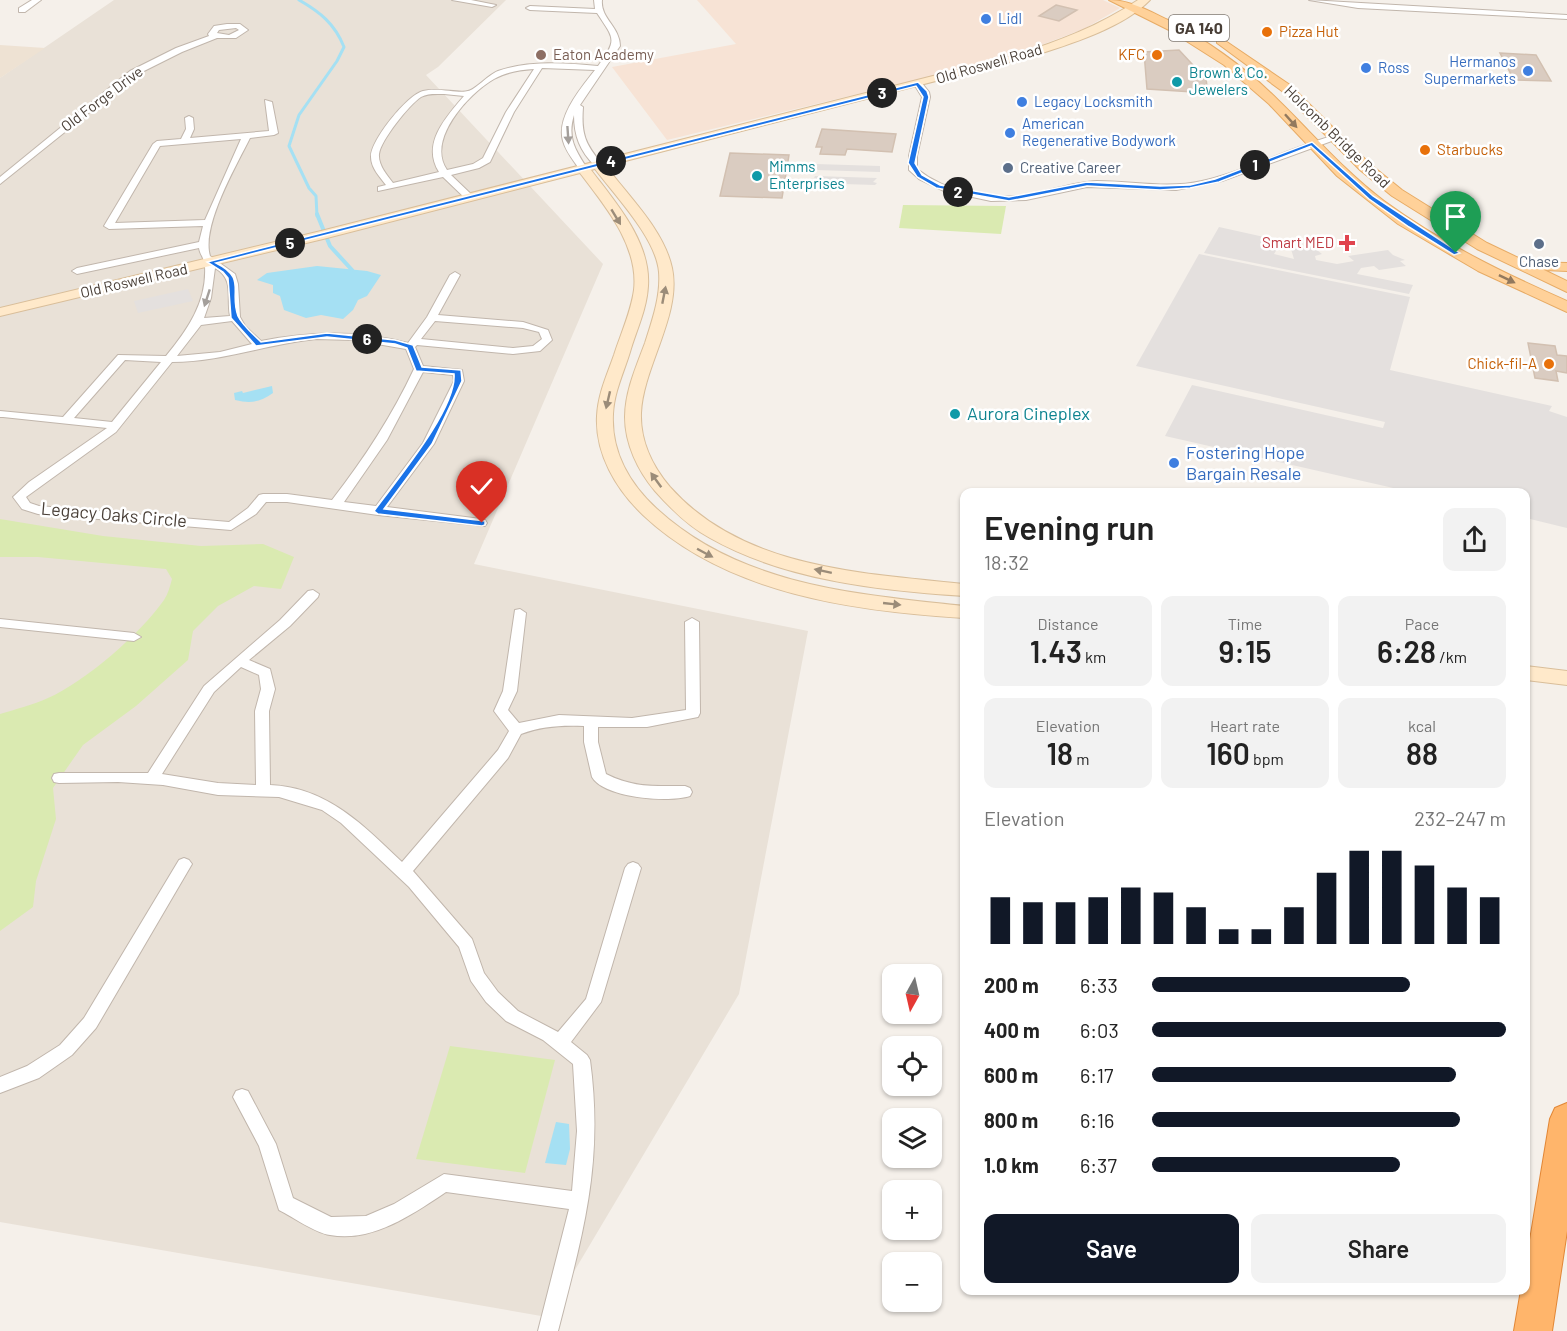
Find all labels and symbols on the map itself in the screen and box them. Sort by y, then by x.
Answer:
place label: Lidl [998,9,1022,27]
marker: Lidl [979,12,993,26]
road number: GA 140 [1169,15,1229,41]
place label: Pizza Hut [1279,22,1339,40]
marker: Pizza Hut [1260,25,1274,39]
street label: Old Roswell Road [934,39,1044,87]
place label: Eaton Academy [553,45,654,63]
place label: KFC [1118,45,1145,63]
marker: Eaton Academy [534,48,548,62]
marker: KFC [1150,48,1164,62]
place label: Hermanos Supermarkets [1424,52,1516,87]
place label: Ross [1378,58,1410,76]
marker: Ross [1359,61,1373,75]
street label: Old Forge Drive [57,62,146,135]
place label: Brown & Co. Jewelers [1189,63,1268,98]
marker: Hermanos Supermarkets [1521,64,1535,78]
marker: Brown & Co. Jewelers [1170,75,1184,89]
pin: 3 [867,78,897,108]
street label: Holcomb Bridge Road [1281,81,1394,191]
place label: Legacy Locksmith [1034,92,1153,110]
marker: Legacy Locksmith [1015,95,1029,109]
one-way arrow [1284,113,1297,128]
place label: American Regenerative Bodywork [1022,114,1176,149]
one-way arrow [563,125,573,144]
marker: American Regenerative Bodywork [1003,126,1017,140]
place label: Starbucks [1437,140,1503,158]
marker: Starbucks [1418,143,1432,157]
pin: 4 [596,146,626,176]
pin: 1 [1240,150,1270,180]
place label: Mimms Enterprises [769,157,845,192]
place label: Creative Career [1020,158,1121,176]
marker: Creative Career [1001,161,1015,175]
marker: Mimms Enterprises [750,169,764,183]
pin: 2 [943,177,973,207]
pin [1430,191,1481,253]
one-way arrow [611,209,621,226]
pin: 5 [275,228,305,258]
place label: Smart MED [1262,233,1334,251]
marker: Smart MED [1338,234,1356,252]
marker: Chase [1532,237,1546,251]
place label: Chase [1519,252,1559,270]
street label: Old Roswell Road [78,259,189,301]
one-way arrow [1499,275,1516,284]
one-way arrow [660,285,669,304]
one-way arrow [201,289,211,307]
pin: 6 [352,324,382,354]
place label: Chick-fil-A [1467,354,1537,372]
marker: Chick-fil-A [1542,357,1556,371]
one-way arrow [602,391,612,410]
place label: Aurora Cineplex [967,402,1090,424]
marker: Aurora Cineplex [948,407,962,421]
place label: Fostering Hope Bargain Resale [1186,441,1305,484]
marker: Fostering Hope Bargain Resale [1167,456,1181,470]
pin [456,461,507,523]
one-way arrow [650,473,662,489]
street label: Legacy Oaks Circle [40,497,188,531]
one-way arrow [697,548,714,558]
one-way arrow [814,566,833,576]
one-way arrow [882,599,901,608]
north arrow [882,964,942,1024]

